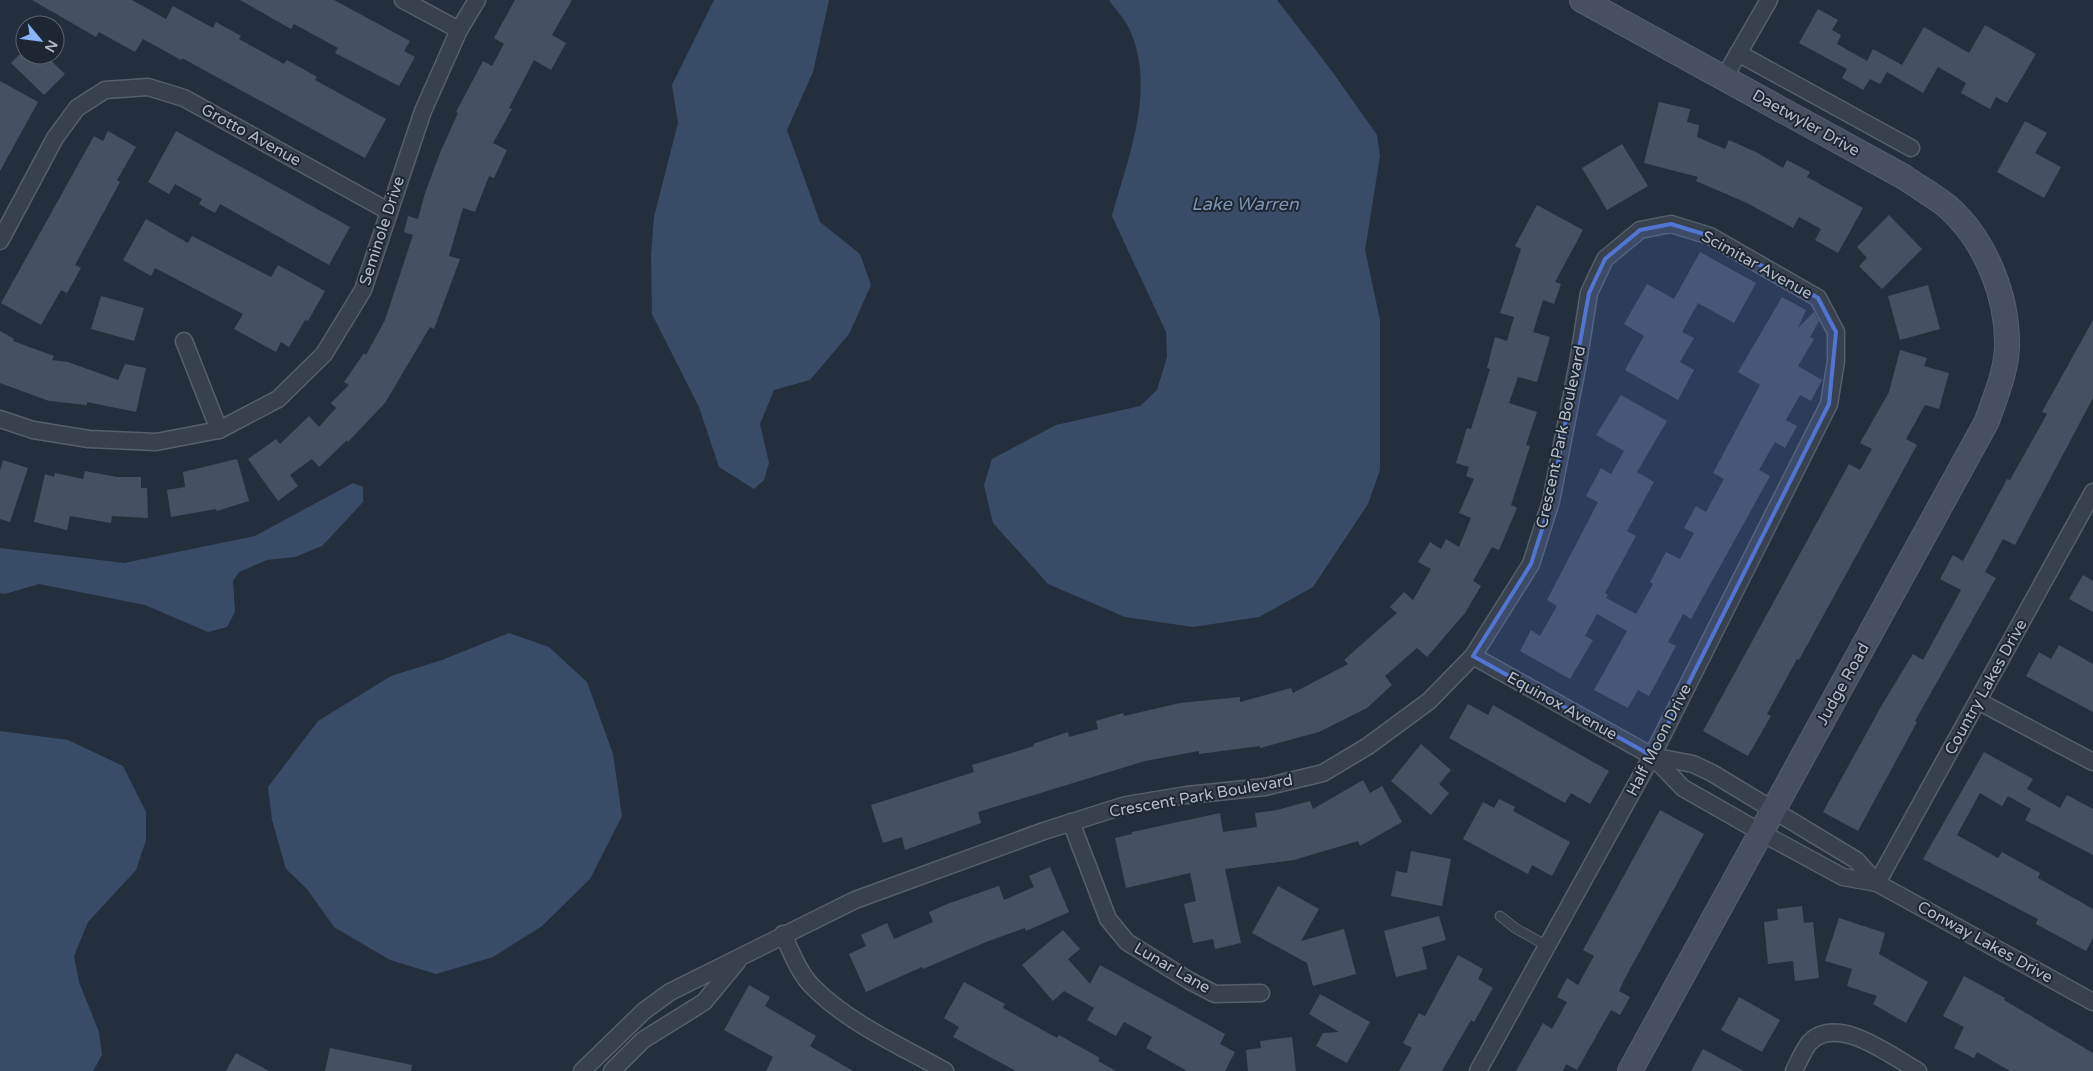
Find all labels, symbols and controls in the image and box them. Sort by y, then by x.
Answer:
north arrow [15,15,65,65]
text: N [41,37,61,55]
street label: Daetwyler Drive [1749,85,1863,161]
street label: Grotto Avenue [198,99,304,171]
street label: Seminole Drive [355,174,409,288]
water label: Lake Warren [1191,193,1300,215]
street label: Scimitar Avenue [1698,226,1816,304]
street label: Crescent Park Boulevard [1532,344,1590,530]
street label: Country Lakes Drive [1940,616,2032,758]
street label: Judge Road [1812,639,1874,729]
street label: Equinox Avenue [1503,667,1621,745]
street label: Half Moon Drive [1622,681,1696,799]
street label: Crescent Park Boulevard [1108,770,1294,822]
street label: Conway Lakes Drive [1914,897,2056,987]
street label: Lunar Lane [1130,938,1214,998]

